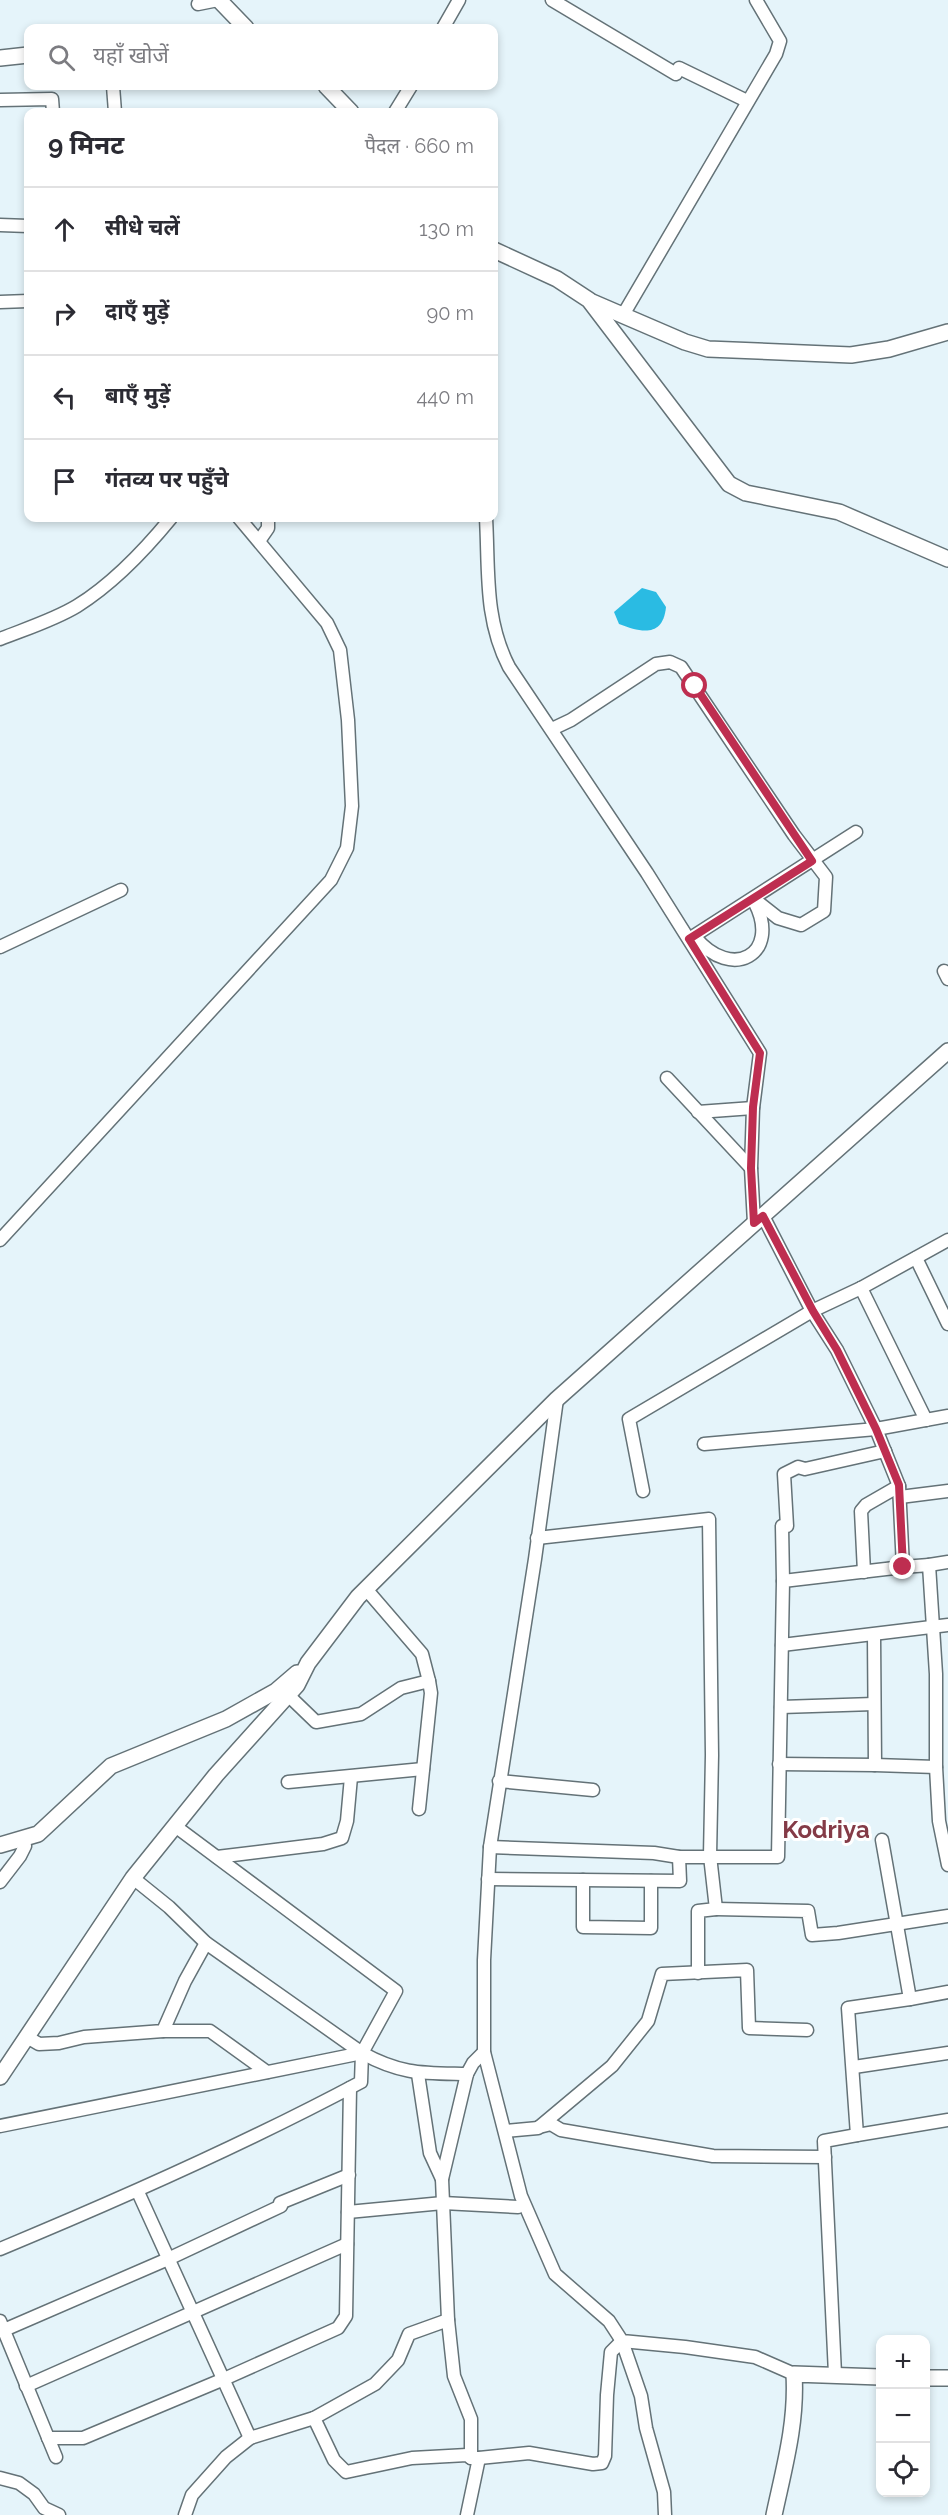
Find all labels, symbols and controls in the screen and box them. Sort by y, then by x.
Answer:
search box [24,24,498,90]
icon: search [45,41,78,74]
text: यहाँ खोजें [93,42,169,68]
text: 9 मिनट [48,130,124,160]
text: पैदल · 660 m [365,134,474,158]
icon: ahead [48,213,81,246]
text: सीधे चलें [105,214,180,240]
text: 130 m [419,217,474,241]
icon: right [48,297,81,330]
text: दाएँ मुड़ें [105,298,169,324]
text: 90 m [427,301,474,325]
icon: left [48,381,81,414]
text: बाएँ मुड़ें [105,382,171,408]
text: 440 m [416,385,474,409]
icon: arrive [48,465,81,498]
text: गंतव्य पर पहुँचे [105,466,229,492]
route start [681,672,707,698]
route end [889,1553,915,1579]
district label: Kodriya [782,1815,870,1844]
map controls [876,2335,930,2497]
button: + [876,2335,930,2389]
button: − [876,2389,930,2443]
button: locate [876,2443,930,2497]

